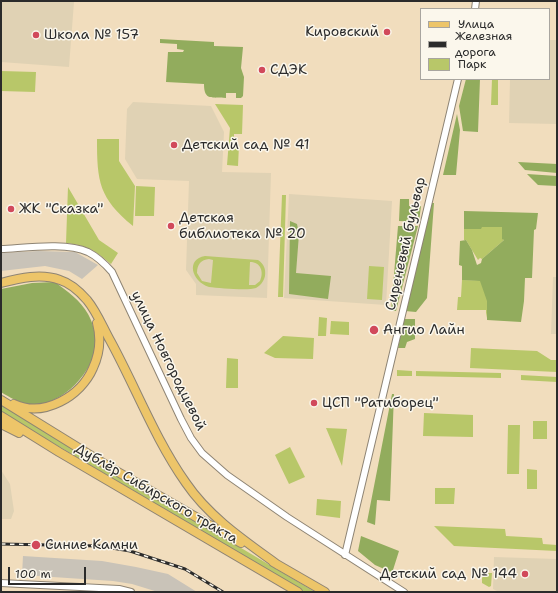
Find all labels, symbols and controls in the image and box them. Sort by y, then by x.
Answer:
legend [420,8,550,80]
text: Улица [458,16,494,32]
place label: Кировский [305,24,379,40]
place label: Школа № 157 [44,27,139,43]
marker: Кировский [382,27,392,37]
text: Железная дорога [455,28,512,60]
marker: Школа № 157 [31,30,41,40]
text: Парк [458,56,486,72]
place label: СДЭК [270,62,307,78]
marker: СДЭК [257,65,267,75]
place label: Детский сад № 41 [182,137,310,153]
marker: Детский сад № 41 [169,140,179,150]
street label: Сиреневый бульвар [382,176,430,312]
place label: ЖК "Сказка" [19,201,103,217]
marker: ЖК "Сказка" [6,204,16,214]
place label: Детская библиотека № 20 [179,210,306,242]
marker: Детская библиотека № 20 [166,221,176,231]
street label: улица Новгородцевой [127,288,209,434]
place label: Ангио Лайн [383,322,465,338]
marker: Ангио Лайн [368,324,380,336]
place label: ЦСП "Ратиборец" [322,395,439,411]
marker: ЦСП "Ратиборец" [309,398,319,408]
street label: Дублёр Сибирского тракта [72,440,240,548]
place label: Синие Камни [45,537,138,553]
marker: Синие Камни [30,539,42,551]
scale bar [10,559,88,585]
text: 100 m [15,566,51,582]
place label: Детский сад № 144 [380,566,517,582]
marker: Детский сад № 144 [520,569,530,579]

